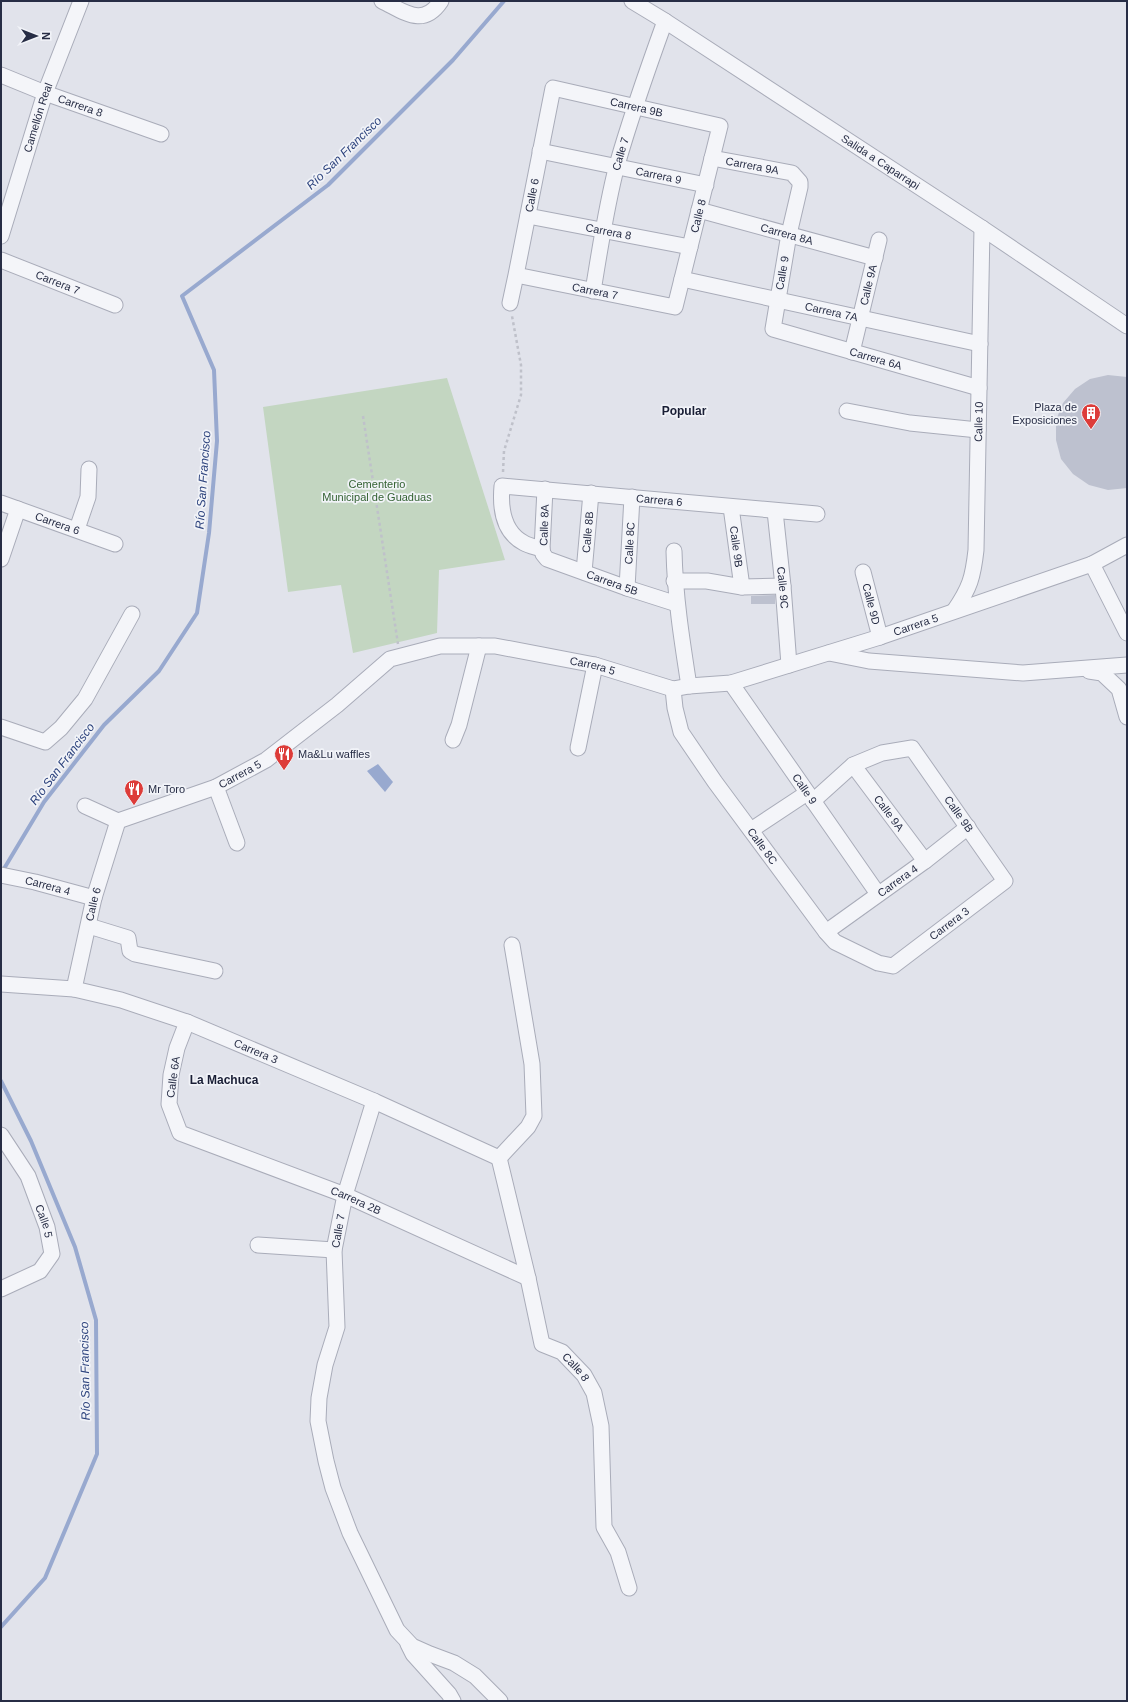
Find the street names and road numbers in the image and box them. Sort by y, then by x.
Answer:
street label: Camellón Real [21,81,54,154]
street label: Carrera 8 [56,92,104,119]
street label: Carrera 9B [609,95,664,119]
street label: Salida a Caparrapi [839,132,922,192]
street label: Calle 7 [610,136,631,172]
street label: Carrera 9A [725,155,781,177]
street label: Carrera 9 [635,165,683,186]
street label: Calle 6 [523,177,541,213]
street label: Calle 8 [688,198,708,234]
street label: Carrera 8 [585,221,633,242]
street label: Carrera 8A [759,221,815,247]
street label: Calle 9 [773,255,791,291]
street label: Calle 9A [857,263,879,307]
street label: Carrera 7 [34,268,82,297]
street label: Carrera 7 [571,281,619,301]
street label: Carrera 7A [804,300,860,323]
street label: Carrera 6A [848,345,904,372]
street label: Calle 10 [972,402,985,442]
street label: Carrera 6 [636,492,683,508]
street label: Calle 8A [537,503,551,546]
street label: Carrera 6 [34,510,81,537]
street label: Calle 8B [580,511,595,553]
street label: Calle 8C [622,522,637,564]
street label: Calle 9B [728,525,745,568]
street label: Calle 9C [775,566,791,609]
street label: Carrera 5B [585,568,640,597]
street label: Calle 9D [860,582,883,626]
street label: Carrera 5 [892,611,940,638]
street label: Carrera 5 [569,654,617,677]
street label: Carrera 5 [216,758,263,790]
street label: Calle 9 [790,771,819,806]
street label: Calle 9A [872,793,907,834]
street label: Calle 9B [942,794,976,834]
street label: Calle 8C [745,826,780,867]
street label: Carrera 4 [875,862,920,899]
street label: Carrera 4 [24,874,72,897]
street label: Calle 6 [83,886,103,922]
street label: Carrera 3 [927,905,971,942]
street label: Carrera 3 [232,1037,280,1066]
street label: Calle 6A [164,1055,182,1098]
street label: Carrera 2B [329,1184,383,1217]
street label: Calle 5 [33,1203,55,1239]
street label: Calle 7 [329,1213,347,1249]
street label: Calle 8 [560,1350,592,1383]

